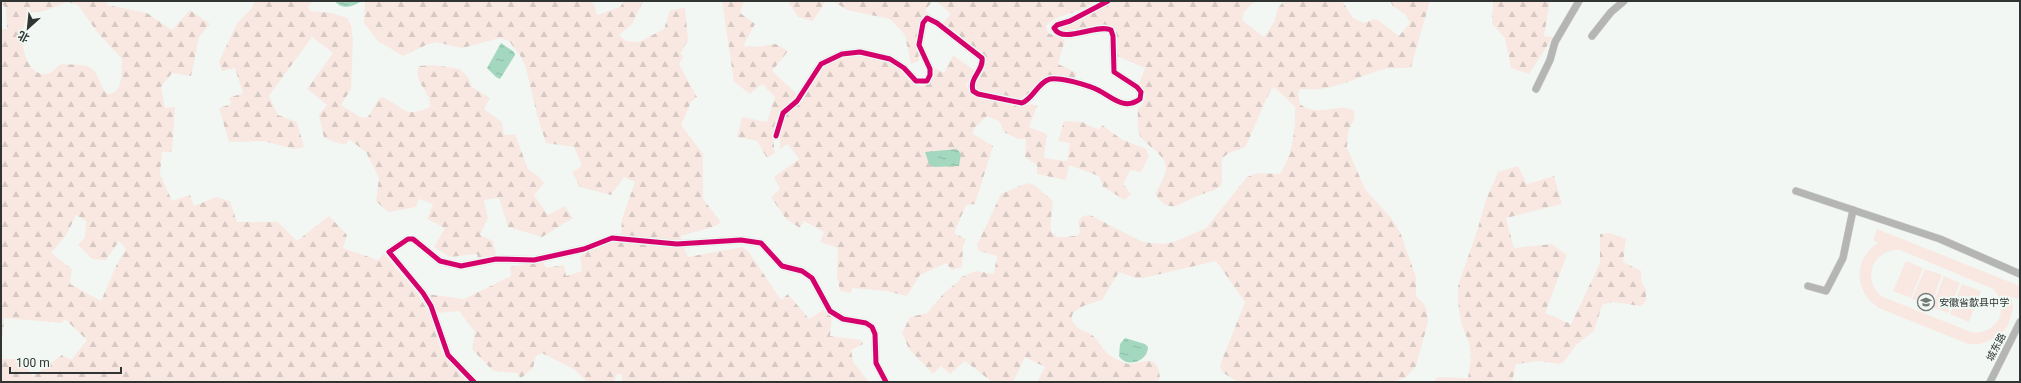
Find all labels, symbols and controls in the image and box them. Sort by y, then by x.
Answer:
north arrow [8,8,48,48]
text: 北 [16,28,32,45]
school or university icon: 安徽省歙县中学 [1916,292,1936,312]
place label: 安徽省歙县中学 [1939,297,2009,308]
street label: 城东路 [1984,331,2008,363]
scale bar [10,349,121,375]
text: 100 m [16,356,50,370]

